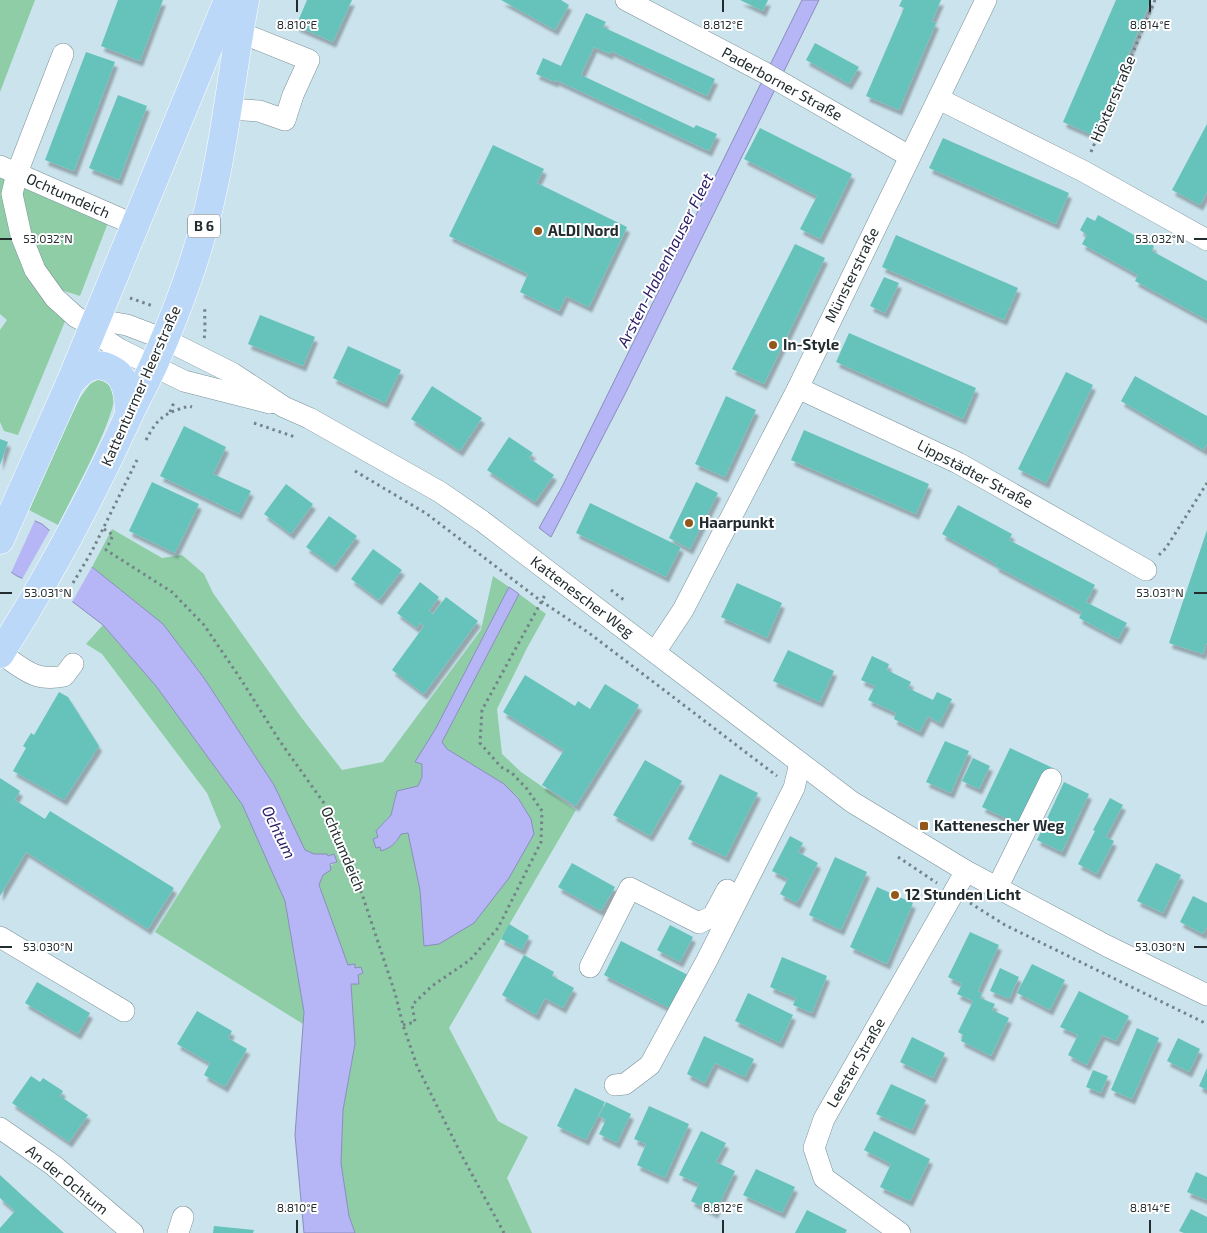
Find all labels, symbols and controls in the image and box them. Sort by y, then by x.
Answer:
text: 8.810°E [277,17,317,31]
text: 8.812°E [703,17,743,31]
text: 8.814°E [1130,17,1171,31]
street label: Paderborner Straße [719,43,846,124]
street label: Höxterstraße [1086,53,1138,144]
street label: Ochtumdeich [24,169,113,222]
water label: Arsten-Habenhauser Fleet [612,169,717,351]
road number: B 6 [188,215,220,238]
place label: ALDI Nord [548,221,619,239]
street label: Münsterstraße [820,224,882,325]
marker: ALDI Nord [532,225,544,237]
text: 53.032°N [23,231,73,245]
text: 53.032°N [1135,231,1185,245]
street label: Kattenturmer Heerstraße [97,303,184,469]
place label: In-Style [783,335,839,354]
marker: In-Style [767,339,779,351]
street label: Lippstädter Straße [915,435,1036,511]
place label: Haarpunkt [699,513,774,531]
marker: Haarpunkt [683,517,695,529]
street label: Kattenescher Weg [528,552,638,641]
text: 53.031°N [24,585,72,599]
text: 53.031°N [1136,585,1184,599]
water label: Ochtum [258,802,300,861]
street label: Ochtumdeich [318,804,370,894]
place label: Kattenescher Weg [934,816,1064,834]
marker: Kattenescher Weg [918,820,930,832]
place label: 12 Stunden Licht [905,885,1021,903]
marker: 12 Stunden Licht [889,889,901,901]
text: 53.030°N [23,939,73,953]
text: 53.030°N [1135,939,1185,953]
street label: Leester Straße [822,1014,888,1111]
street label: An der Ochtum [23,1141,112,1218]
text: 8.810°E [277,1200,317,1214]
text: 8.812°E [703,1200,743,1214]
text: 8.814°E [1130,1200,1171,1214]

